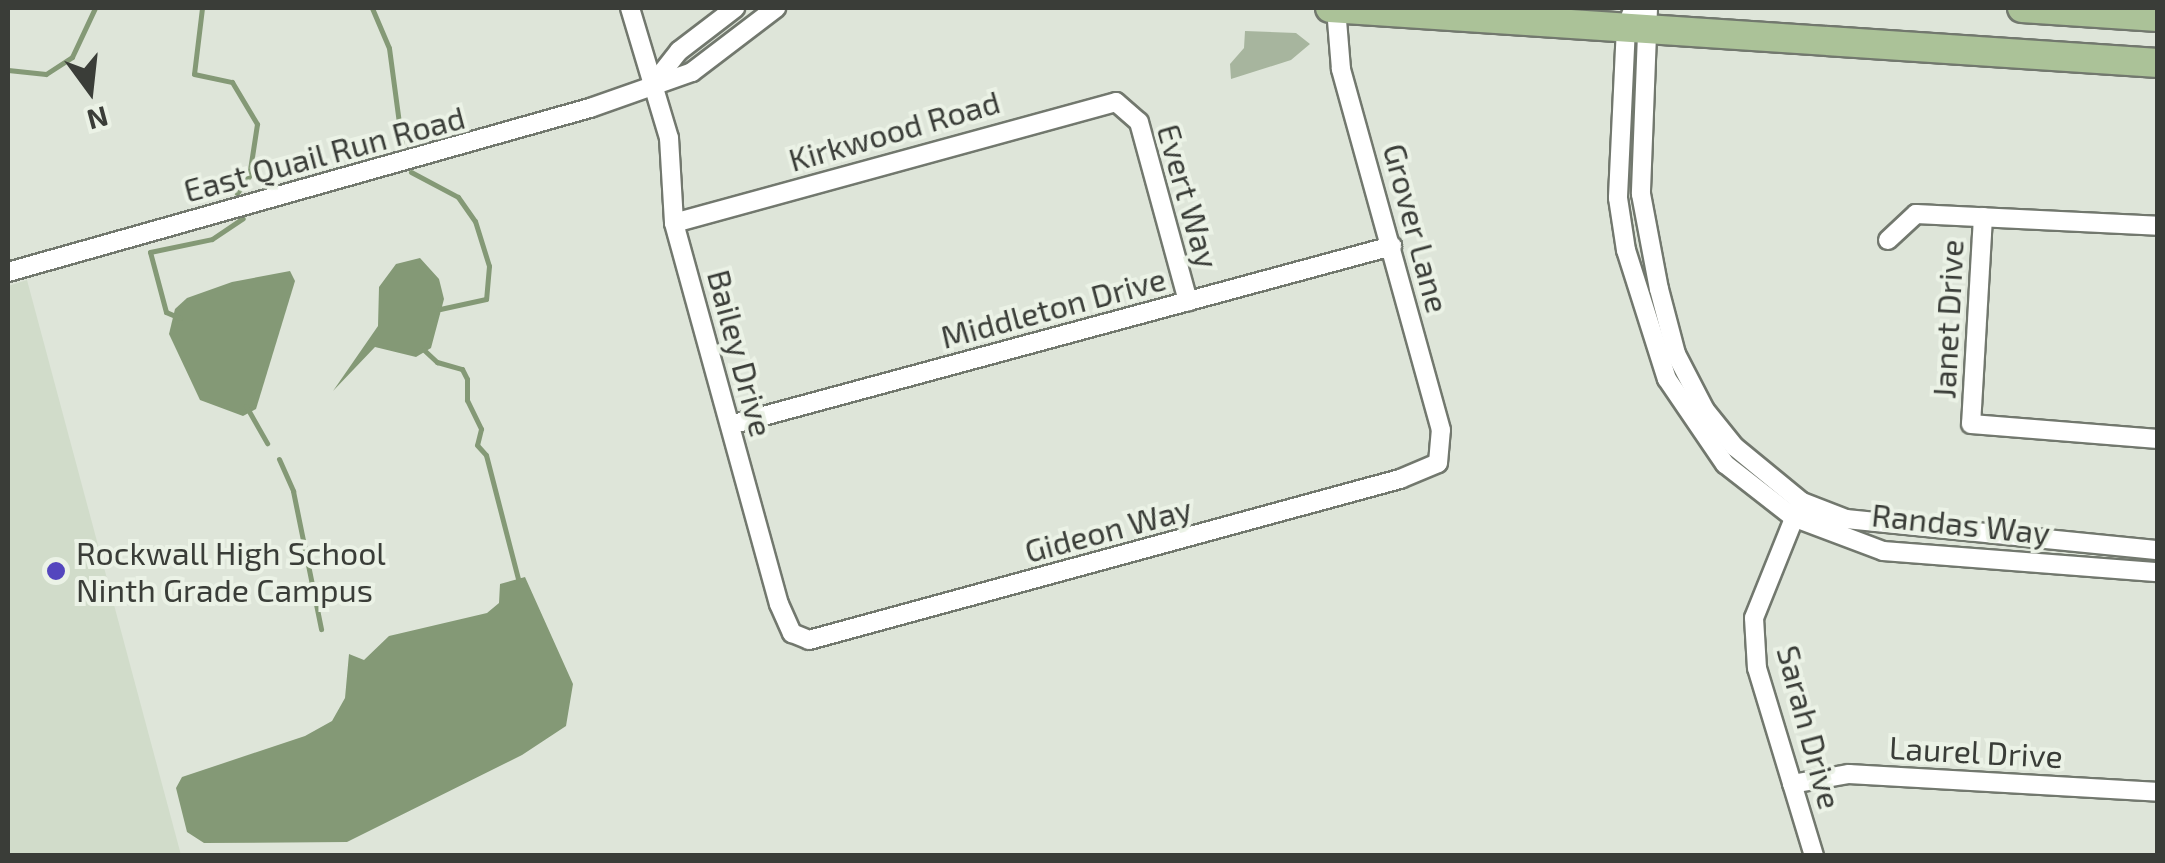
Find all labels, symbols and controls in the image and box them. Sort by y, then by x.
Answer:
north arrow [40,40,140,140]
street label: Kirkwood Road [784,82,1004,178]
street label: East Quail Run Road [179,97,469,209]
text: N [84,100,112,138]
street label: Evert Way [1150,119,1228,273]
street label: Grover Lane [1376,139,1458,317]
street label: Janet Drive [1924,238,1970,400]
street label: Middleton Drive [936,259,1170,355]
street label: Bailey Drive [700,265,782,441]
street label: Gideon Way [1020,488,1196,570]
street label: Randas Way [1870,495,2052,551]
place label: Rockwall High School Ninth Grade Campus [76,534,387,609]
marker: Rockwall High School Ninth Grade Campus [45,560,67,582]
street label: Sarah Drive [1770,641,1850,813]
street label: Laurel Drive [1888,727,2064,775]

